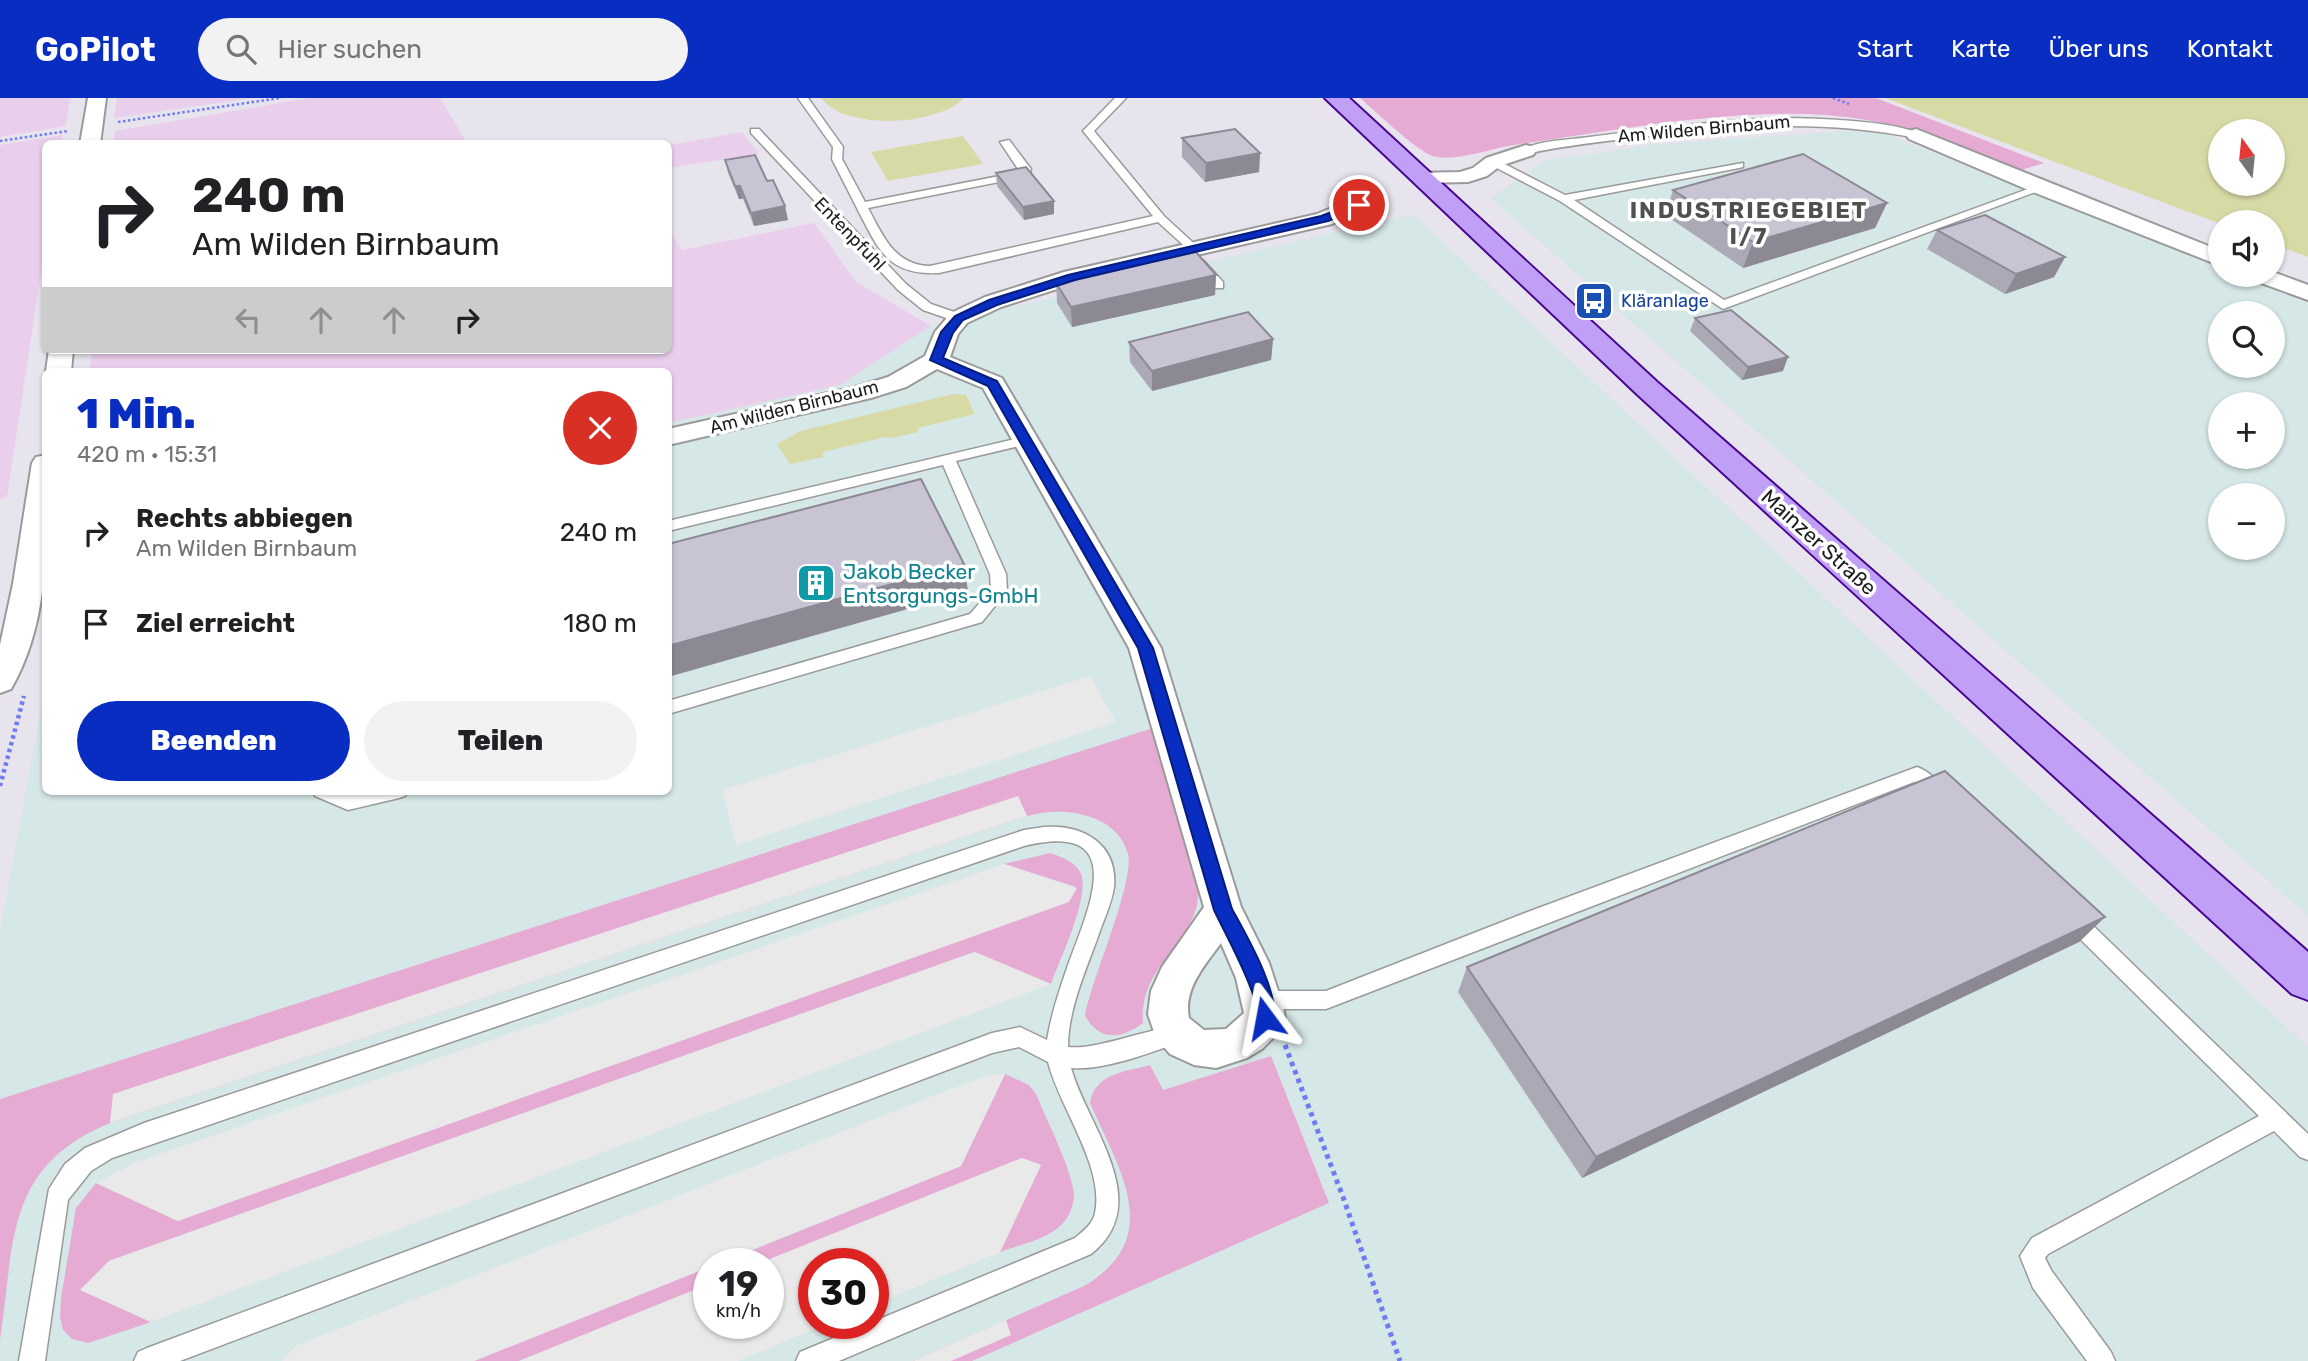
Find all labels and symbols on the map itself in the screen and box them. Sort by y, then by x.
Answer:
street label: Am Wilden Birnbaum [1617,111,1791,147]
north arrow [2208,119,2286,196]
pin [1329,175,1389,235]
street label: Entenpfuhl [810,193,890,275]
district label: INDUSTRIEGEBIET I/7 [1630,196,1868,250]
bus stop icon: Kläranlage [1573,280,1615,322]
place label: Kläranlage [1621,290,1709,312]
street label: Am Wilden Birnbaum [707,375,881,439]
street label: Mainzer Straße [1756,484,1882,600]
place label: Jakob Becker Entsorgungs-GmbH [843,559,1039,608]
building icon: Jakob Becker Entsorgungs-GmbH [795,562,837,604]
position arrow [1228,981,1302,1055]
speed limit sign: 30 [798,1248,889,1339]

